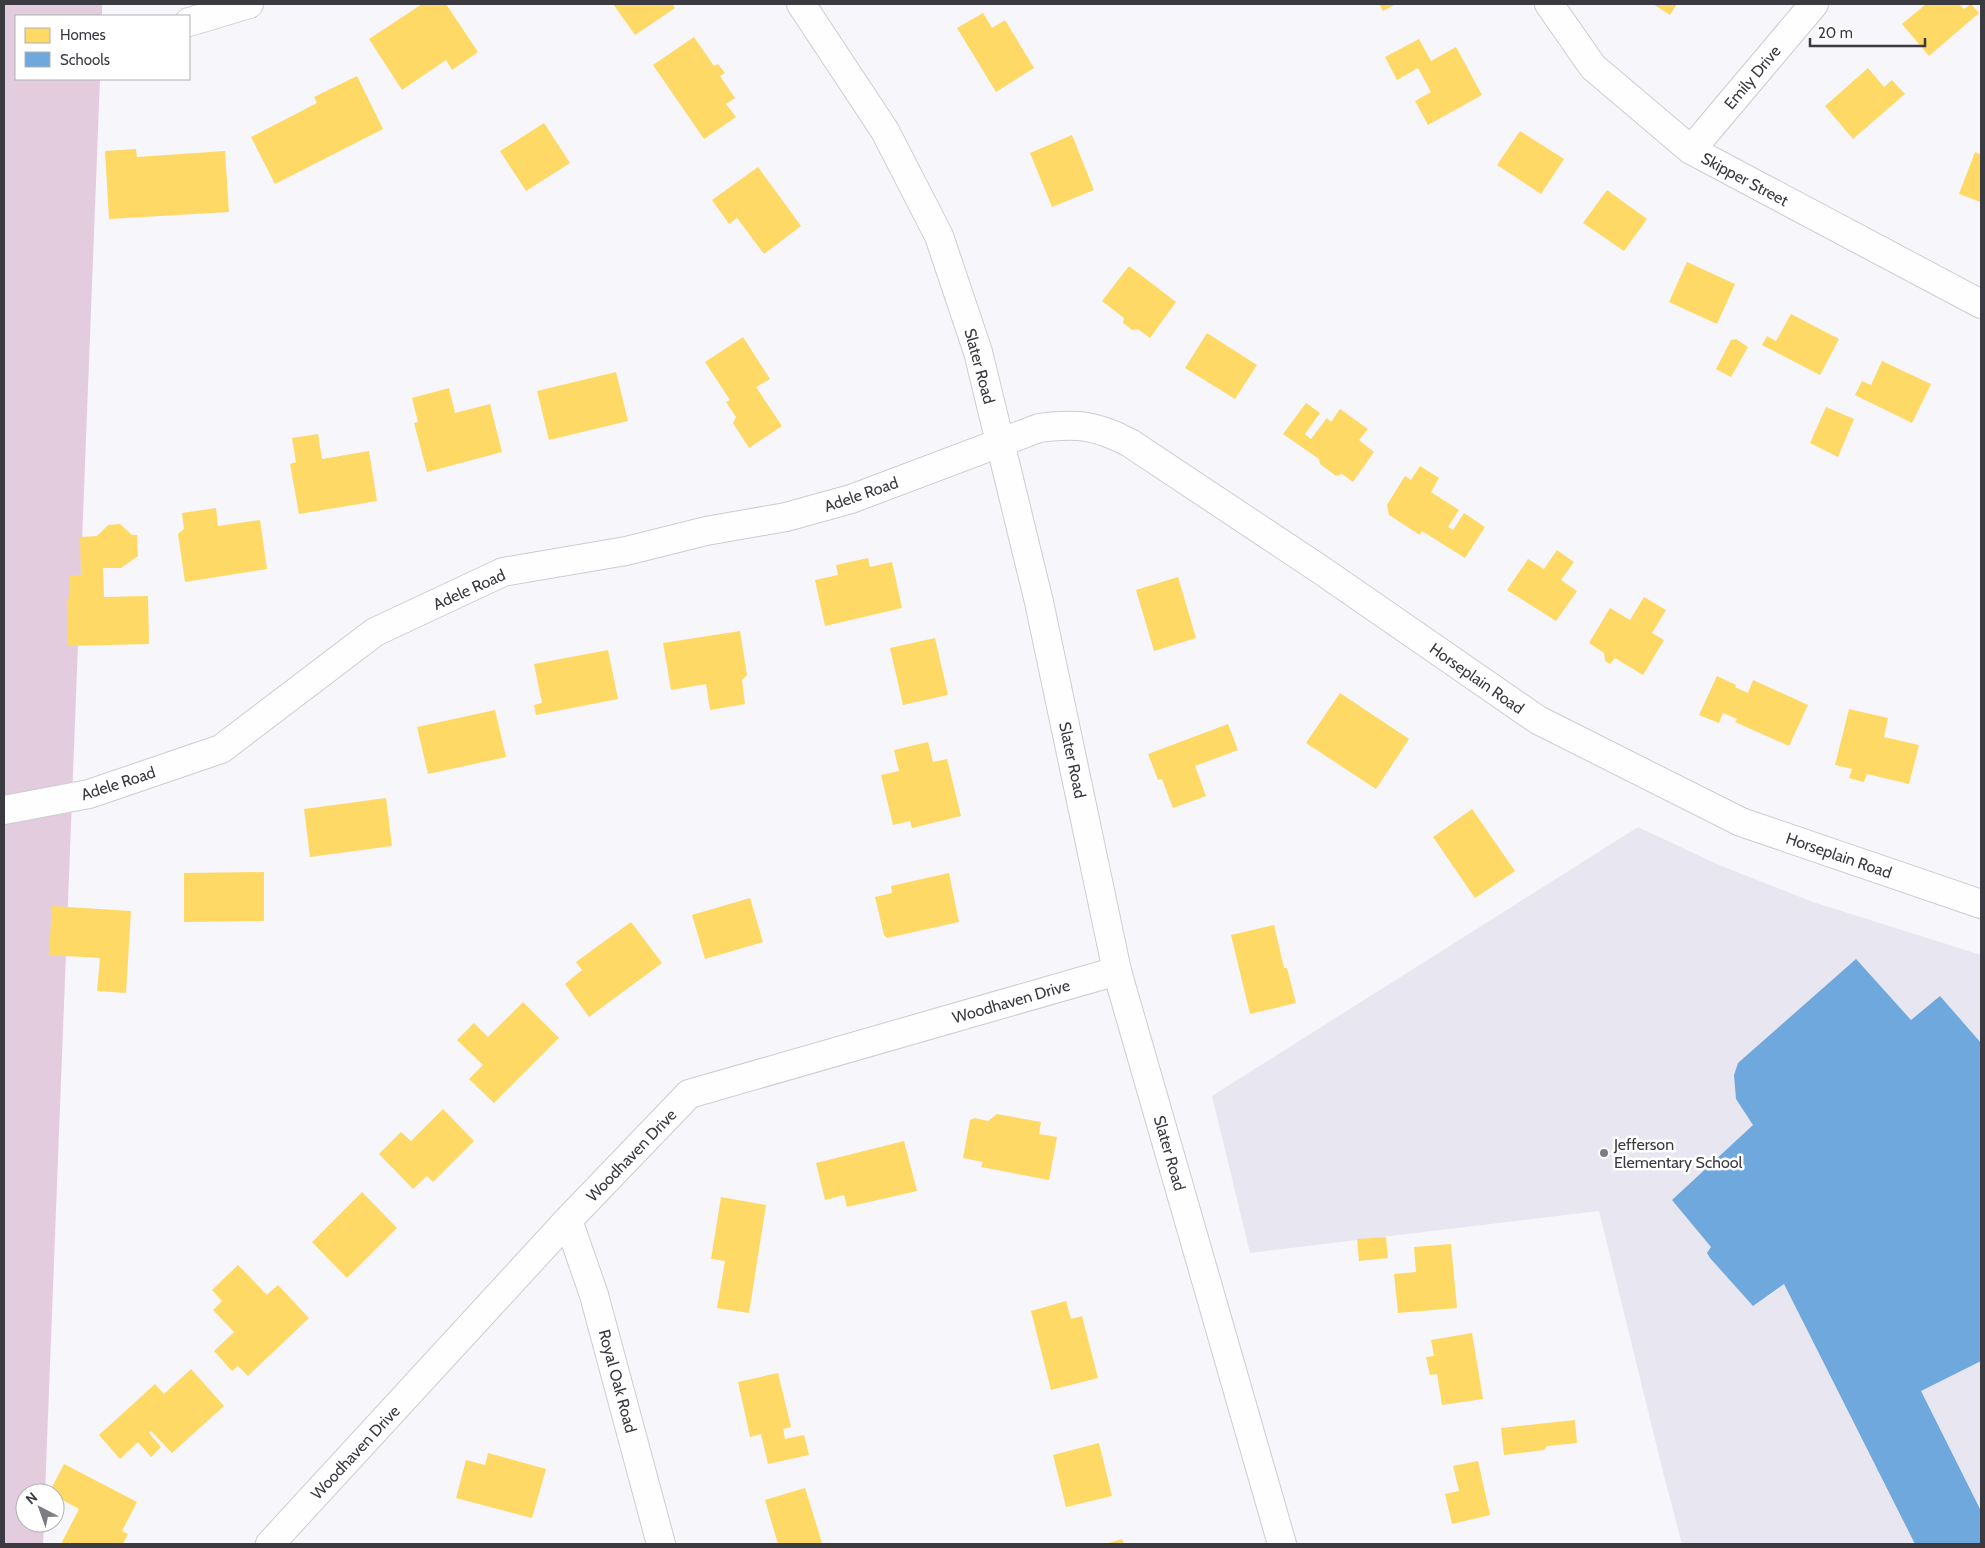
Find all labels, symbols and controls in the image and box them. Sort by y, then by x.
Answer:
legend [15,15,190,80]
scale bar [1810,15,1925,47]
text: 20 m [1818,24,1853,42]
text: Homes [60,26,106,44]
street label: Emily Drive [1720,42,1785,113]
text: Schools [60,51,110,69]
street label: Skipper Street [1698,149,1792,211]
street label: Slater Road [960,326,999,406]
street label: Adele Road [822,473,901,516]
street label: Adele Road [430,565,508,614]
street label: Horseplain Road [1426,639,1528,718]
street label: Slater Road [1055,720,1090,800]
street label: Adele Road [79,763,158,804]
street label: Horseplain Road [1783,828,1894,882]
street label: Woodhaven Drive [950,976,1072,1027]
street label: Woodhaven Drive [582,1105,680,1206]
street label: Slater Road [1150,1113,1189,1193]
place label: Jefferson Elementary School [1613,1135,1742,1172]
marker: Jefferson Elementary School [1598,1147,1610,1159]
street label: Royal Oak Road [595,1327,640,1435]
street label: Woodhaven Drive [307,1401,404,1503]
north arrow [15,1483,65,1533]
text: N [22,1488,41,1508]

